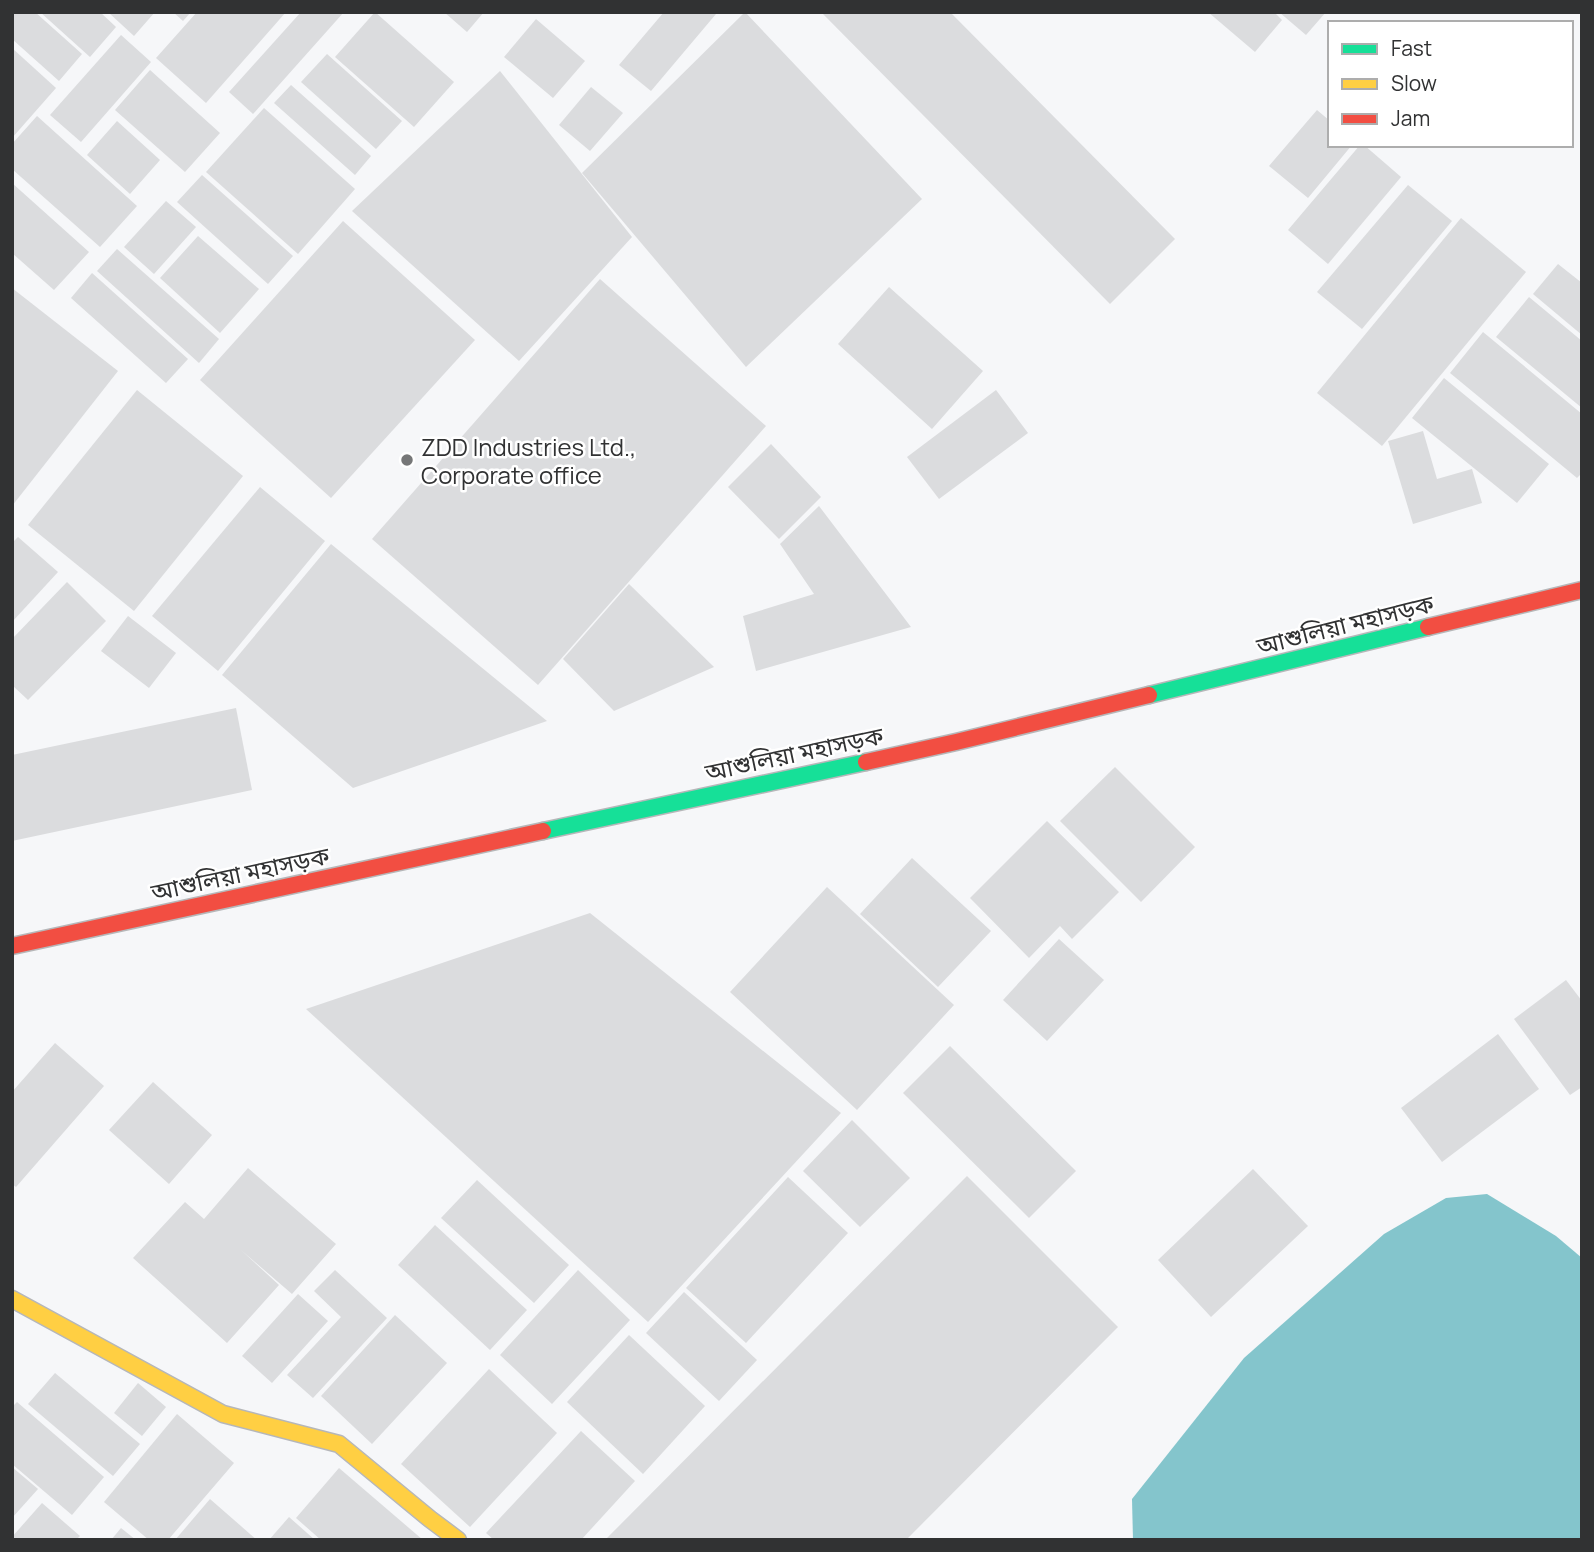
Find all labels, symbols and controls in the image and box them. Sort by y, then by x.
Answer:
legend [1328,21,1573,147]
text: Fast [1391,34,1432,62]
text: Slow [1391,69,1437,97]
text: Jam [1391,104,1430,132]
place label: ZDD Industries Ltd., Corporate office [421,430,636,491]
marker: ZDD Industries Ltd., Corporate office [399,452,415,468]
street label: আশুলিয়া মহাসড়ক [1252,586,1438,662]
street label: আশুলিয়া মহাসড়ক [701,718,887,788]
street label: আশুলিয়া মহাসড়ক [147,838,333,908]

